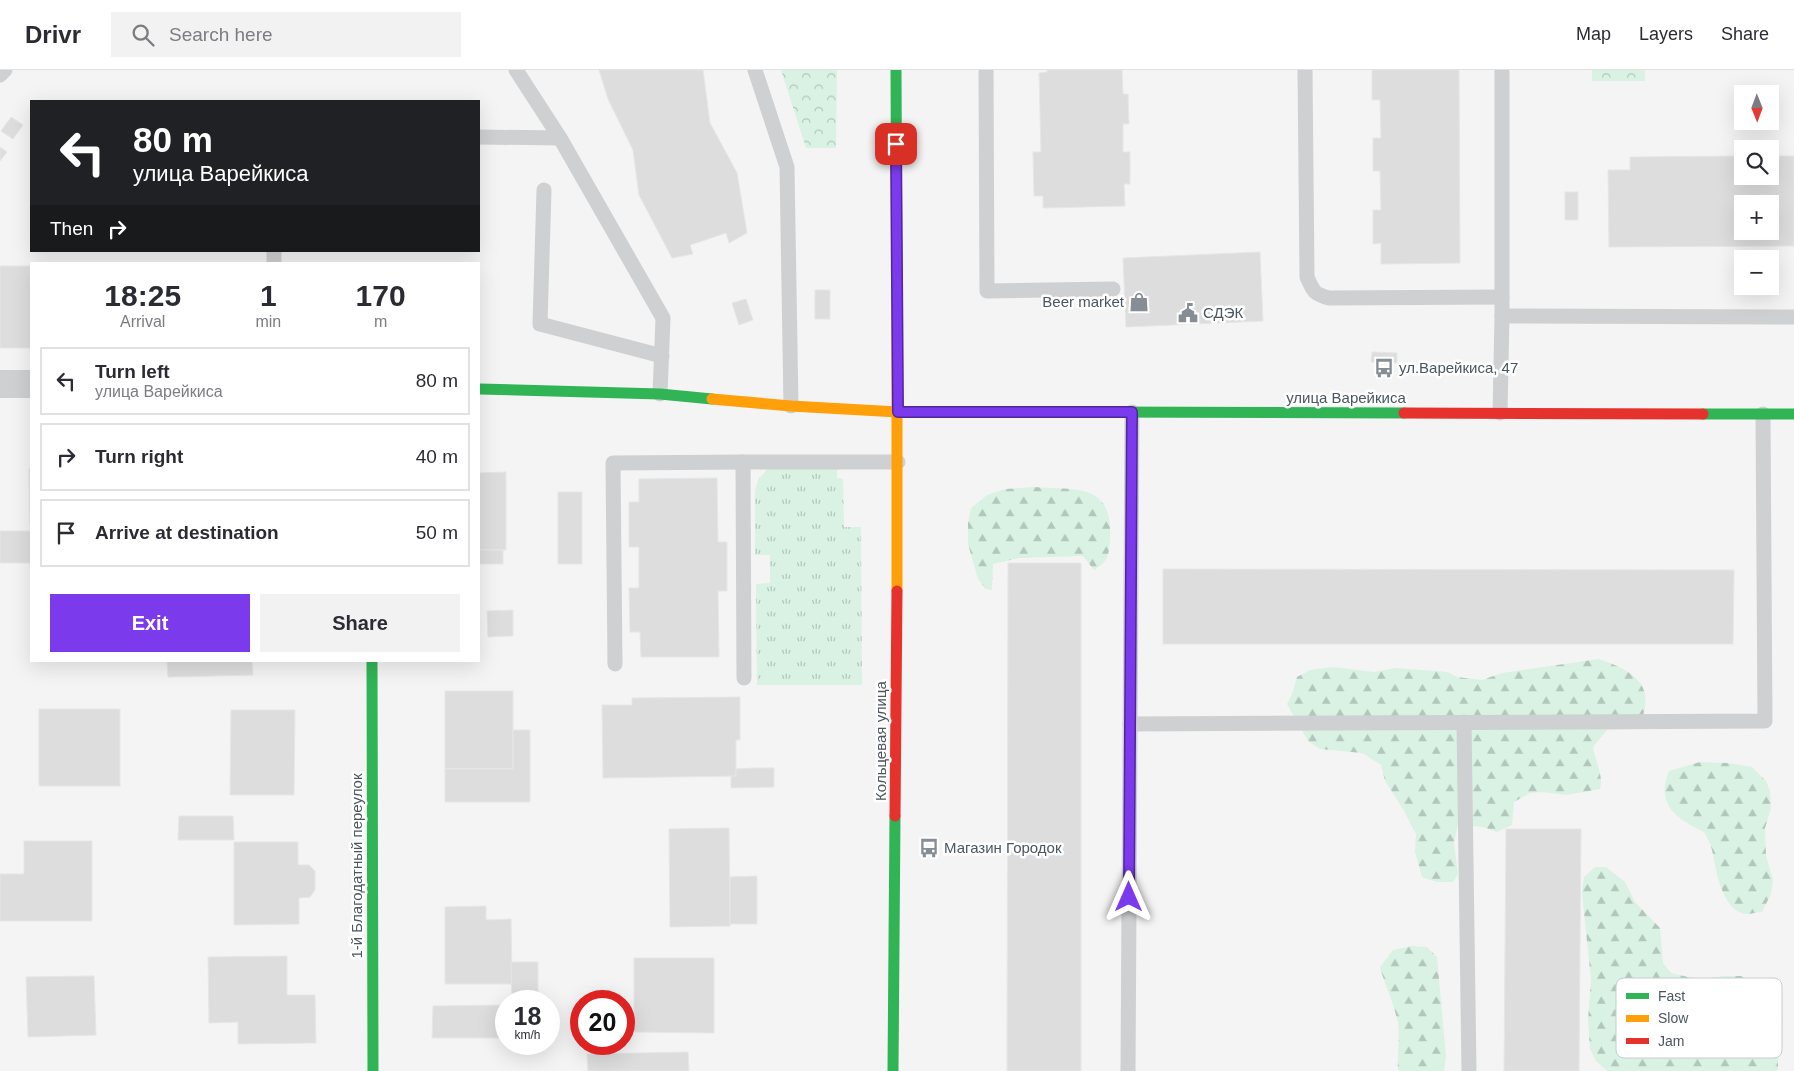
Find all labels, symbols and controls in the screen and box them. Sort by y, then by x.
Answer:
search box [111,12,461,57]
text: Drivr [25,21,81,48]
icon: search [129,21,157,49]
text: Search here [169,24,273,45]
text: Map [1576,24,1611,44]
text: Layers [1639,24,1693,44]
text: Share [1721,24,1769,44]
north arrow [1734,85,1779,130]
map controls [1734,85,1779,295]
icon: left [50,120,115,185]
text: 80 m [133,120,213,159]
pin [875,123,917,165]
icon: arrive [882,130,910,158]
button: search [1734,140,1779,185]
text: улица Варейкиса [133,161,308,186]
button: + [1734,195,1779,240]
icon: right [103,215,131,243]
text: Then [50,218,93,239]
button: − [1734,250,1779,295]
text: 18:25 [104,279,181,312]
text: 1 [260,279,277,312]
text: 170 [356,279,406,312]
shop icon: Beer market [1128,291,1150,313]
place label: Beer market [1042,293,1125,310]
public building icon: СДЭК [1177,302,1199,324]
place label: СДЭК [1203,304,1243,321]
text: Arrival [120,313,165,330]
text: min [255,313,281,330]
text: m [374,313,387,330]
bus stop icon: ул.Варейкиса, 47 [1373,357,1395,379]
place label: ул.Варейкиса, 47 [1399,359,1518,376]
text: Turn left [95,361,170,382]
icon: left [52,367,80,395]
text: 80 m [416,370,458,391]
text: улица Варейкиса [95,383,223,400]
street label: улица Варейкиса [1286,389,1406,406]
icon: right [52,443,80,471]
text: Turn right [95,446,183,467]
text: 40 m [416,446,458,467]
icon: arrive [52,519,80,547]
text: Arrive at destination [95,522,279,543]
text: 50 m [416,522,458,543]
button: Exit [50,594,250,652]
button: Share [260,594,460,652]
street label: Кольцевая улица [872,680,889,801]
street label: 1-й Благодатный переулок [348,773,365,959]
bus stop icon: Магазин Городок [918,837,940,859]
place label: Магазин Городок [944,839,1062,856]
position arrow [1102,870,1154,922]
legend [1616,978,1782,1058]
text: Fast [1658,988,1685,1004]
speed limit sign: 20 [570,990,635,1055]
text: 18 [514,1002,541,1030]
text: Slow [1658,1010,1689,1026]
text: km/h [514,1028,541,1042]
text: Jam [1658,1033,1684,1049]

